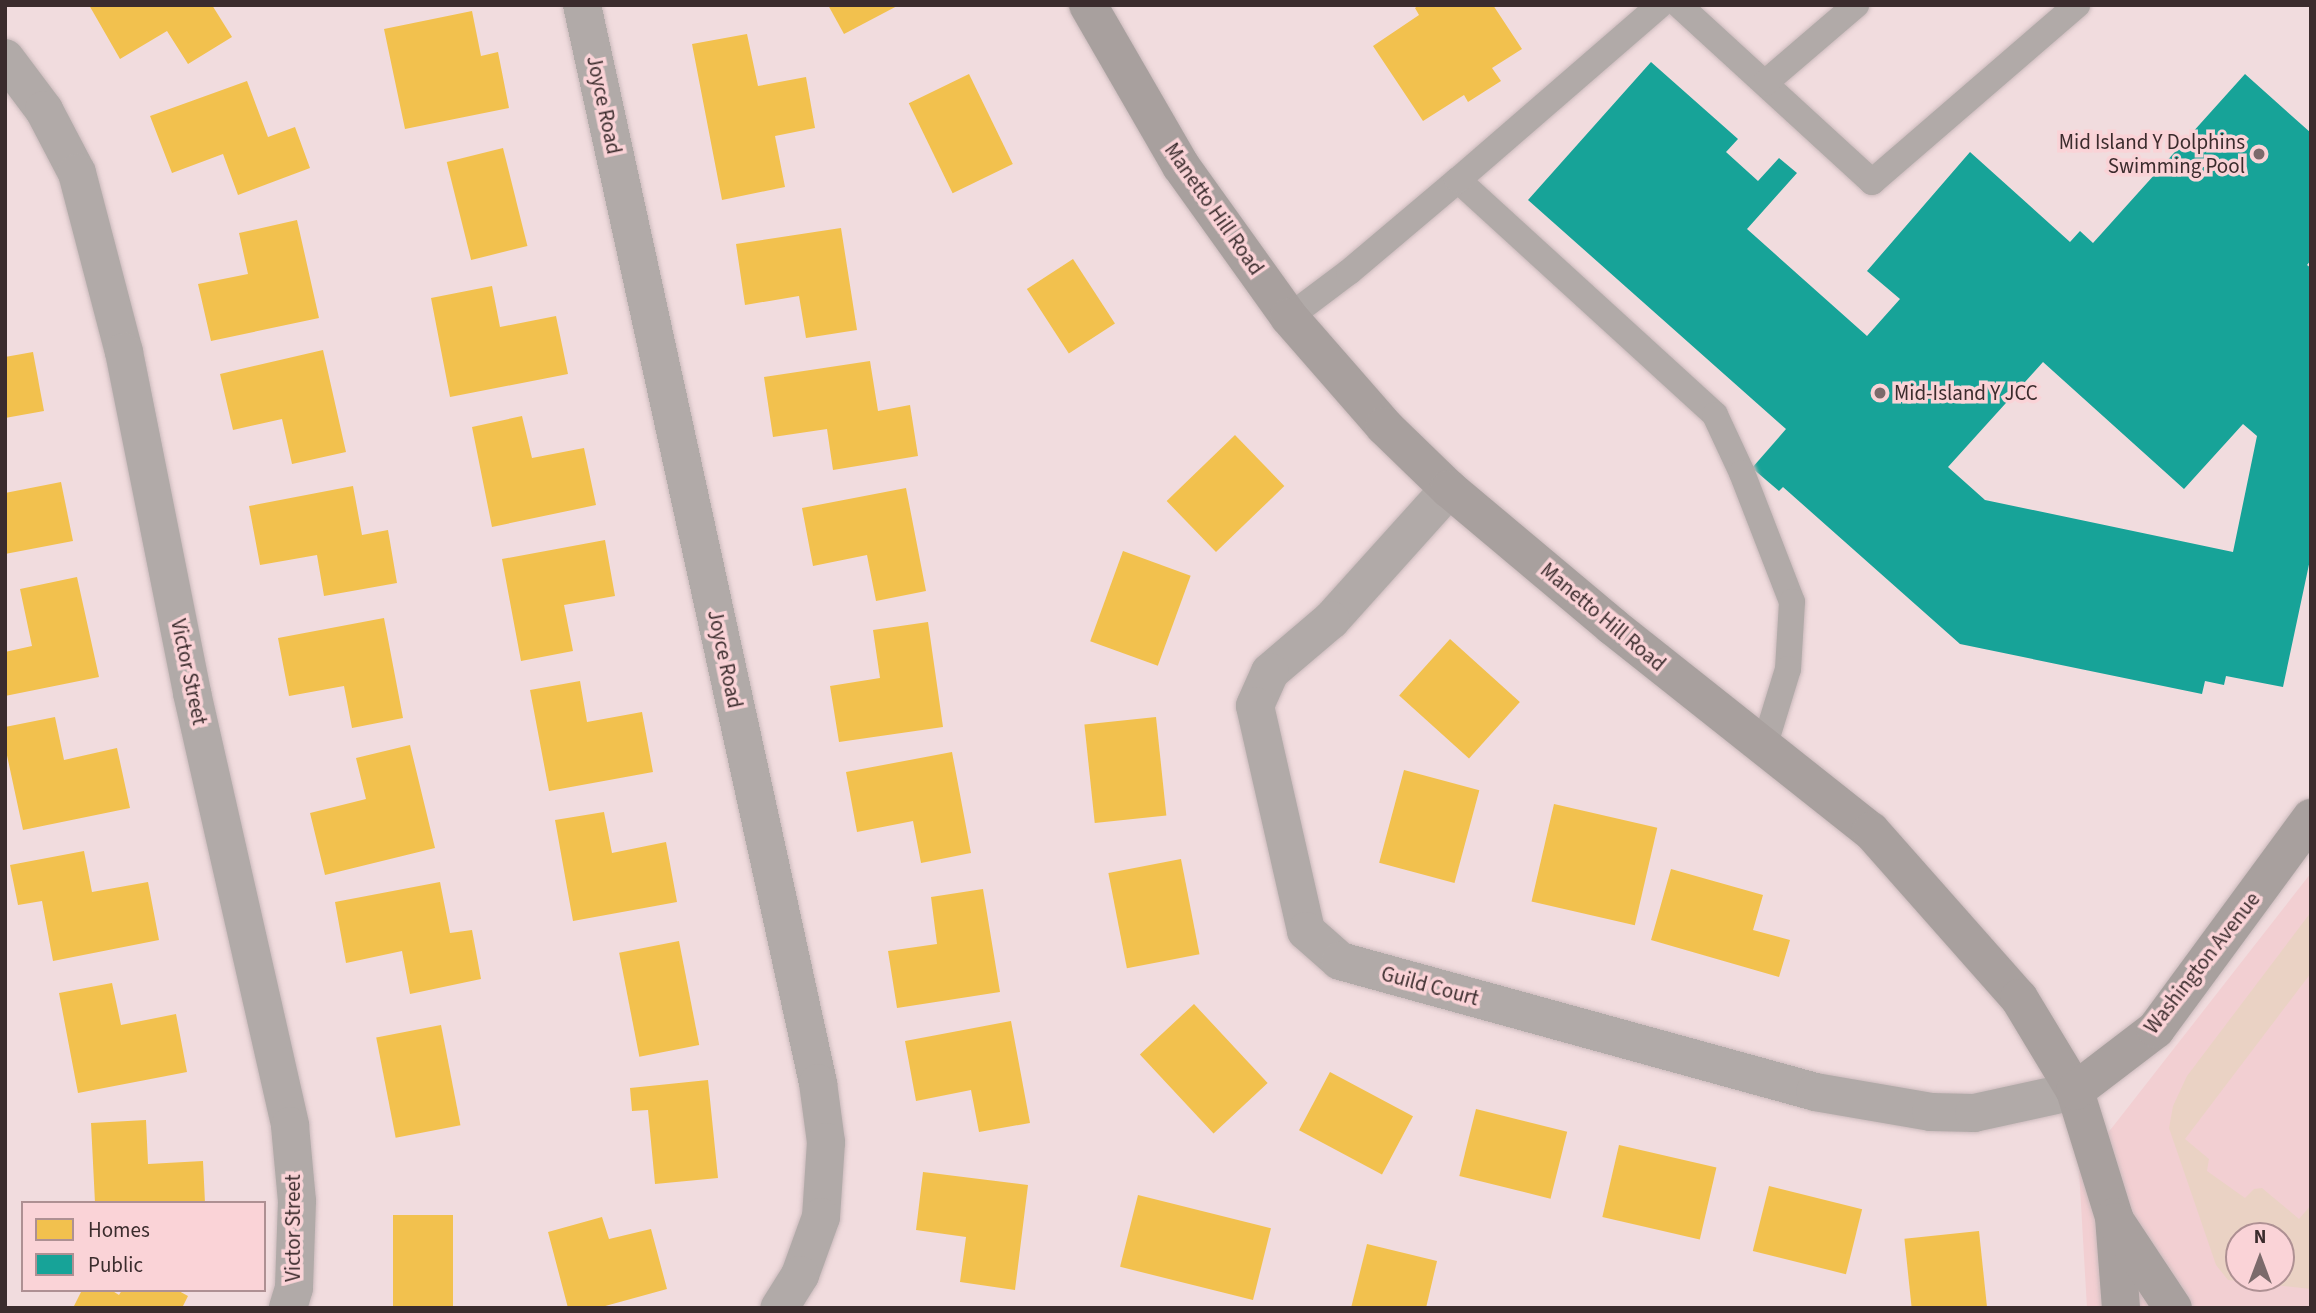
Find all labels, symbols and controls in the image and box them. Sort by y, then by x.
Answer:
street label: Joyce Road [581,54,627,156]
place label: Mid Island Y Dolphins Swimming Pool [2059,129,2245,179]
street label: Manetto Hill Road [1159,138,1269,280]
marker: Mid Island Y Dolphins Swimming Pool [2251,146,2267,162]
place label: Mid-Island Y JCC [1894,380,2038,406]
marker: Mid-Island Y JCC [1872,385,1888,401]
street label: Manetto Hill Road [1535,557,1671,677]
street label: Joyce Road [702,608,748,710]
street label: Victor Street [165,617,213,727]
street label: Washington Avenue [2139,887,2265,1039]
street label: Guild Court [1378,961,1482,1011]
street label: Victor Street [280,1174,306,1282]
legend [21,1201,266,1292]
text: Homes [88,1215,150,1245]
north arrow [2225,1222,2295,1292]
text: N [2254,1224,2266,1251]
text: Public [88,1250,143,1280]

